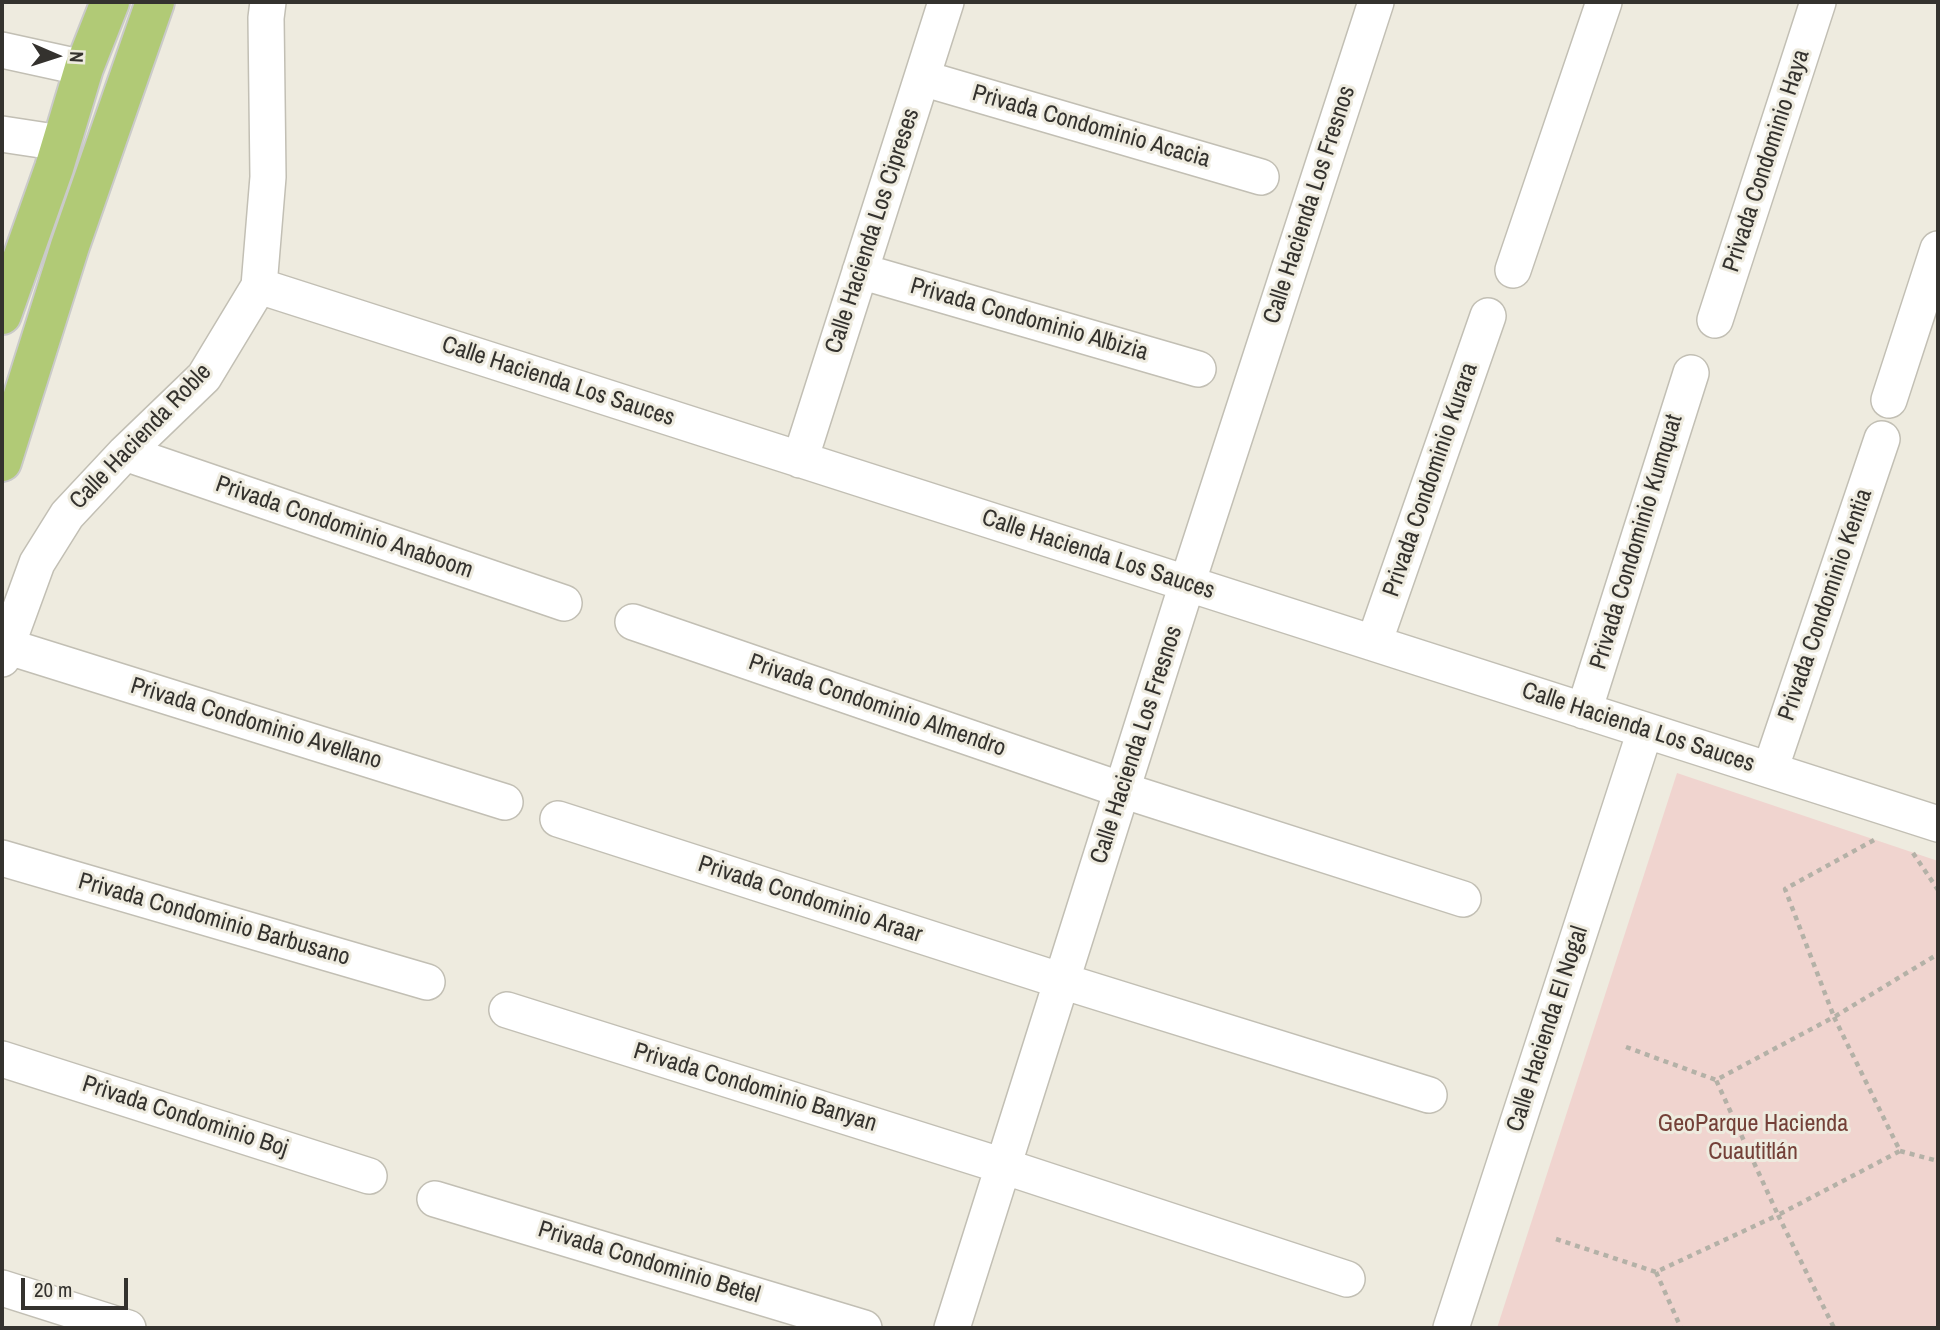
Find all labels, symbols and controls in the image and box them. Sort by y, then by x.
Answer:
north arrow [21,21,91,91]
street label: Privada Condominio Haya [1717,46,1817,276]
text: N [64,51,90,63]
street label: Privada Condominio Acacia [969,79,1213,175]
street label: Calle Hacienda Los Fresnos [1258,82,1362,328]
street label: Calle Hacienda Los Cipreses [820,105,926,357]
street label: Privada Condominio Albizia [907,272,1151,368]
street label: Calle Hacienda Los Sauces [438,331,678,433]
street label: Calle Hacienda Roble [64,358,218,516]
street label: Privada Condominio Kurara [1377,359,1485,601]
street label: Privada Condominio Kumquat [1585,411,1689,673]
street label: Privada Condominio Anaboom [212,470,476,586]
street label: Privada Condominio Kentia [1773,485,1879,725]
street label: Calle Hacienda Los Sauces [978,504,1218,606]
street label: Calle Hacienda Los Fresnos [1085,622,1189,868]
street label: Privada Condominio Almendro [745,648,1009,764]
street label: Privada Condominio Avellano [127,672,385,776]
street label: Calle Hacienda Los Sauces [1518,677,1758,779]
street label: Privada Condominio Araar [694,850,926,950]
street label: Privada Condominio Barbusano [75,867,353,973]
street label: Calle Hacienda El Nogal [1501,923,1595,1135]
street label: Privada Condominio Banyan [630,1037,880,1139]
street label: Privada Condominio Boj [79,1070,291,1164]
park label: GeoParque Hacienda Cuautitlán [1658,1111,1848,1167]
street label: Privada Condominio Betel [534,1215,764,1311]
scale bar [24,1264,131,1308]
text: 20 m [34,1275,72,1304]

